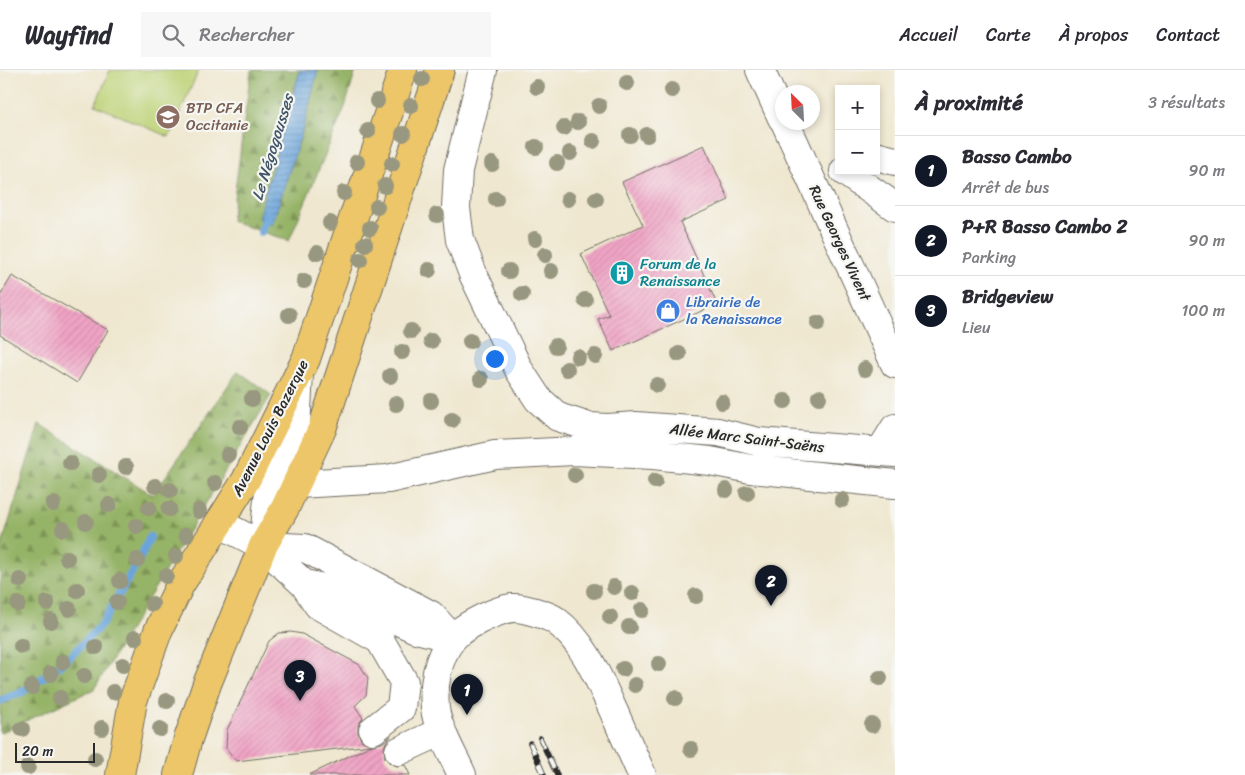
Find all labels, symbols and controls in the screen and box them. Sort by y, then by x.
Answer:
search box [141,12,491,57]
text: Wayfind [25,14,111,56]
text: Rechercher [199,18,294,51]
text: Accueil [899,19,958,51]
text: Carte [986,19,1031,51]
text: À propos [1059,19,1128,51]
text: Contact [1156,19,1220,51]
icon: search [159,21,187,49]
text: À proximité [915,84,1023,122]
north arrow [775,85,820,130]
map controls [835,85,880,175]
button: + [835,85,880,130]
text: 3 résultats [1148,88,1225,117]
water label: Le Négogousses [243,89,303,204]
place label: BTP CFA Occitanie [186,95,249,138]
school or university icon: BTP CFA Occitanie [155,104,181,130]
button: − [835,130,880,175]
text: Basso Cambo [962,140,1072,173]
text: 1 [928,156,934,185]
text: 90 m [1189,156,1225,185]
text: Arrêt de bus [962,173,1049,202]
street label: Rue Georges Vivent [802,181,879,306]
text: P+R Basso Cambo 2 [962,210,1127,243]
text: 2 [926,226,936,255]
text: 90 m [1189,226,1225,255]
text: Parking [962,243,1016,272]
place label: Forum de la Renaissance [640,251,721,294]
building icon: Forum de la Renaissance [609,260,635,286]
text: Bridgeview [962,280,1053,313]
place label: Librairie de la Renaissance [686,289,782,332]
text: 3 [927,296,935,325]
text: 100 m [1181,296,1225,325]
shop icon: Librairie de la Renaissance [655,298,681,324]
text: Lieu [962,313,991,342]
your location [482,346,508,372]
street label: Avenue Louis Bazerque [224,355,316,502]
street label: Allée Marc Saint-Saëns [667,416,826,460]
pin: 2 [755,565,787,606]
pin: 3 [284,660,316,701]
pin: 1 [451,674,483,715]
text: 20 m [22,739,53,764]
scale bar [15,740,95,763]

